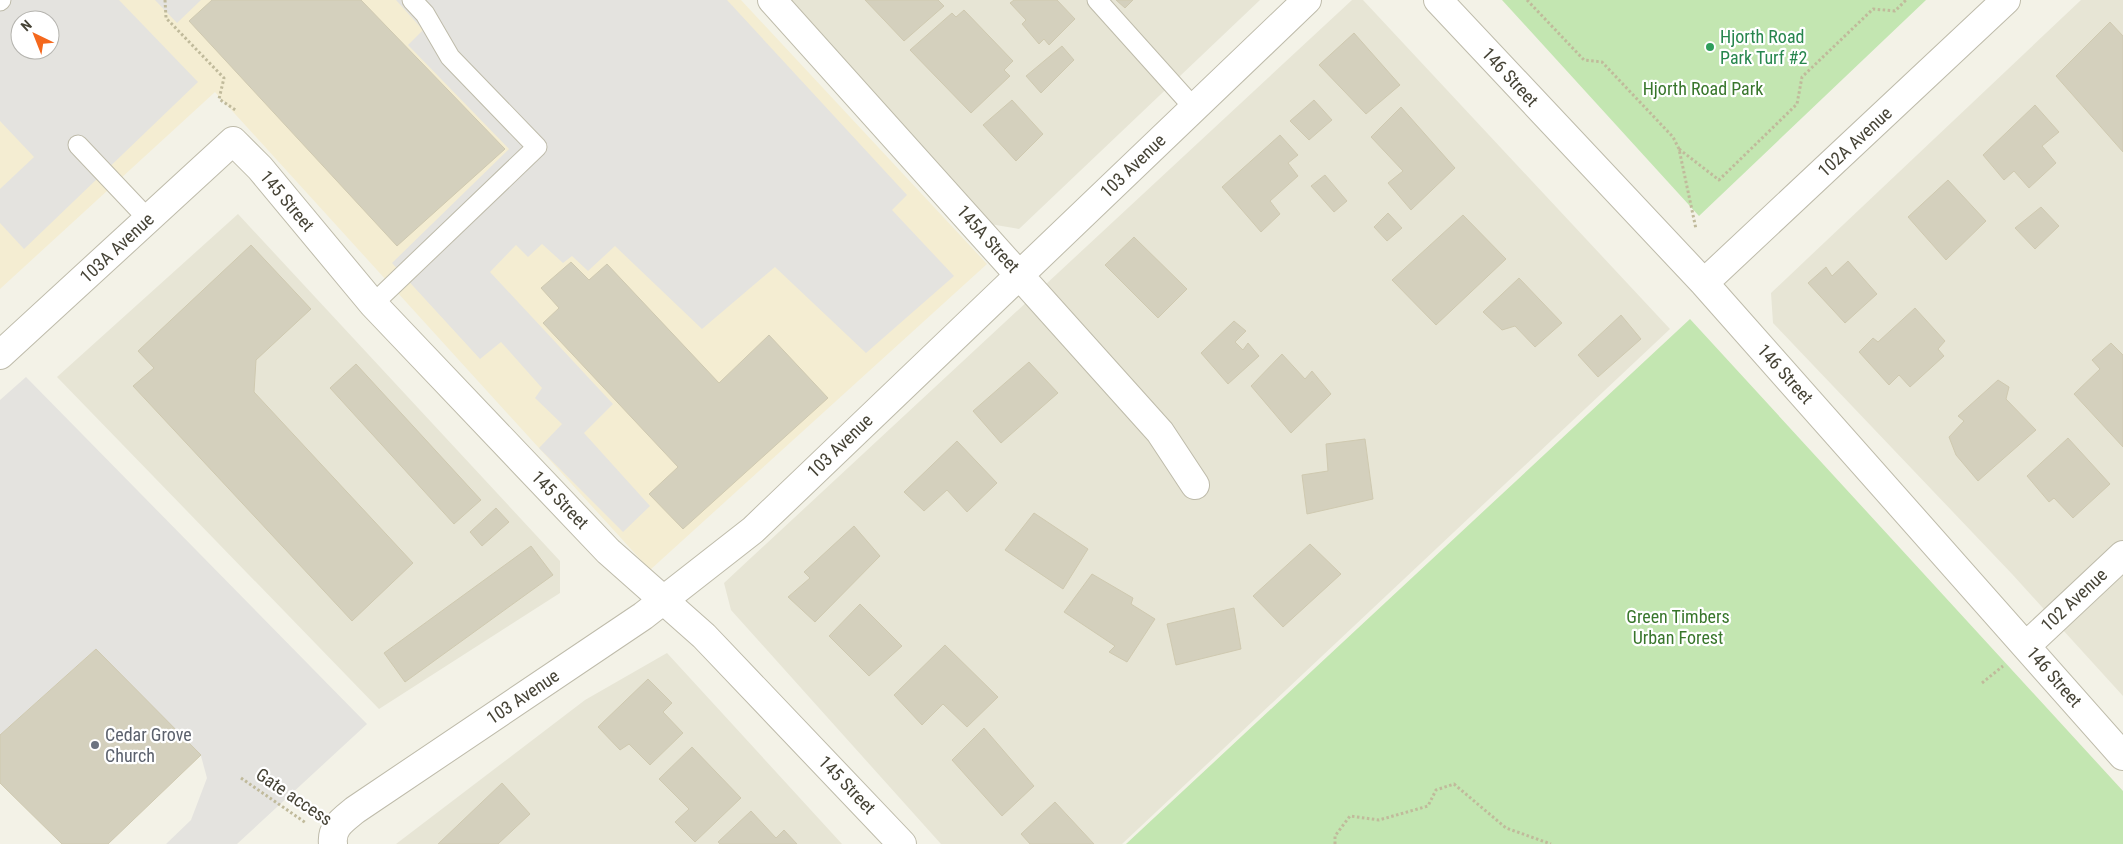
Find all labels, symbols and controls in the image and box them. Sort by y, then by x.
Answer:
north arrow [10,10,60,60]
text: N [18,17,35,34]
place label: Hjorth Road Park Turf #2 [1720,26,1807,68]
marker: Hjorth Road Park Turf #2 [1704,41,1716,53]
street label: 146 Street [1478,43,1543,111]
park label: Hjorth Road Park [1643,78,1763,99]
street label: 102A Avenue [1813,102,1896,181]
street label: 103 Avenue [1096,129,1170,202]
street label: 145 Street [256,166,319,235]
street label: 145A Street [953,201,1024,277]
street label: 103A Avenue [75,208,158,287]
street label: 146 Street [1753,340,1818,408]
street label: 103 Avenue [803,409,877,482]
street label: 145 Street [527,466,593,533]
street label: 102 Avenue [2036,564,2111,635]
park label: Green Timbers Urban Forest [1626,606,1730,648]
street label: 146 Street [2023,642,2086,711]
street label: 103 Avenue [483,665,563,728]
place label: Cedar Grove Church [105,724,192,766]
marker: Cedar Grove Church [89,739,101,751]
street label: 145 Street [814,751,880,818]
street label: Gate access [252,763,336,830]

